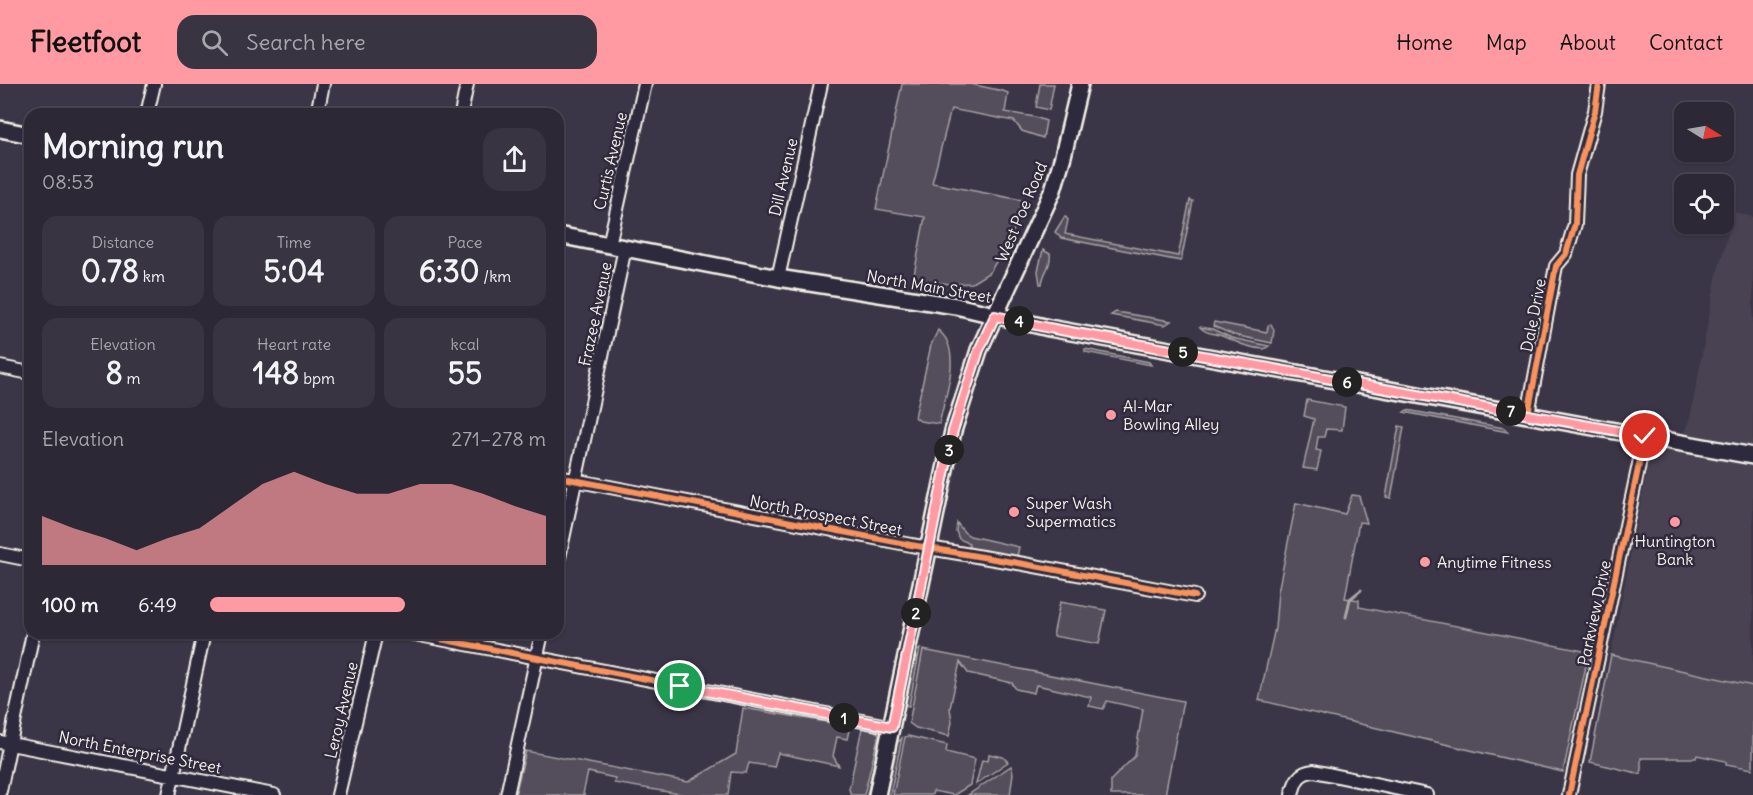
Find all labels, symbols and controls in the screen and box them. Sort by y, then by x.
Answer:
search box [177,15,597,69]
text: Fleetfoot [30,24,141,60]
icon: search [198,26,231,59]
text: Search here [246,28,366,56]
text: Home [1396,29,1453,56]
text: Map [1486,29,1527,56]
text: About [1560,29,1616,56]
text: Contact [1649,29,1723,56]
north arrow [1674,102,1734,162]
map controls [1674,102,1734,234]
street label: Curtis Avenue [589,110,631,212]
text: Morning run [42,125,224,167]
button: share [483,128,546,191]
street label: Dill Avenue [764,136,802,218]
street label: West Poe Road [991,159,1051,265]
text: 08:53 [42,169,94,194]
button: locate [1674,174,1734,234]
text: Distance [92,232,154,252]
text: Time [277,232,311,252]
text: Pace [448,232,482,252]
text: 0.78 [81,252,139,290]
text: 5:04 [263,252,325,290]
text: 6:30 [419,252,480,290]
street label: Frazee Avenue [574,260,616,368]
street label: North Main Street [865,265,993,307]
text: km [139,266,165,286]
text: /km [480,266,511,286]
street label: Dale Drive [1516,277,1550,353]
pin: 4 [1004,306,1034,336]
text: 4 [1014,311,1024,331]
text: Elevation [90,334,156,354]
text: Heart rate [257,334,331,354]
text: kcal [451,334,479,354]
pin: 5 [1168,337,1198,367]
text: 5 [1178,342,1188,362]
text: 8 [105,354,123,392]
text: 148 [253,354,299,392]
text: 55 [448,354,482,392]
pin: 6 [1332,367,1362,397]
text: m [123,368,141,388]
text: bpm [299,368,335,388]
text: 6 [1342,372,1352,392]
place label: Al-Mar Bowling Alley [1123,396,1219,434]
pin: 7 [1496,396,1526,426]
text: 7 [1507,401,1515,421]
marker: Al-Mar Bowling Alley [1104,408,1118,422]
pin [1619,410,1670,461]
icon: check [1628,419,1661,452]
text: Elevation [42,426,124,451]
text: 271–278 m [451,426,546,451]
pin: 3 [934,435,964,465]
text: 3 [944,440,954,460]
street label: North Prospect Street [748,490,905,540]
place label: Super Wash Supermatics [1026,493,1116,531]
marker: Super Wash Supermatics [1007,505,1021,519]
marker: Huntington Bank [1668,515,1682,529]
place label: Huntington Bank [1635,531,1715,569]
place label: Anytime Fitness [1437,552,1551,572]
marker: Anytime Fitness [1418,555,1432,569]
street label: Parkview Drive [1573,558,1615,668]
text: 100 m [42,592,99,617]
text: 6:49 [138,592,177,617]
pin: 2 [901,598,931,628]
text: 2 [912,603,920,623]
street label: Leroy Avenue [320,660,362,760]
pin [654,660,705,711]
icon: arrive [663,669,696,702]
pin: 1 [829,703,859,733]
text: 1 [841,708,847,728]
street label: North Enterprise Street [57,726,224,778]

